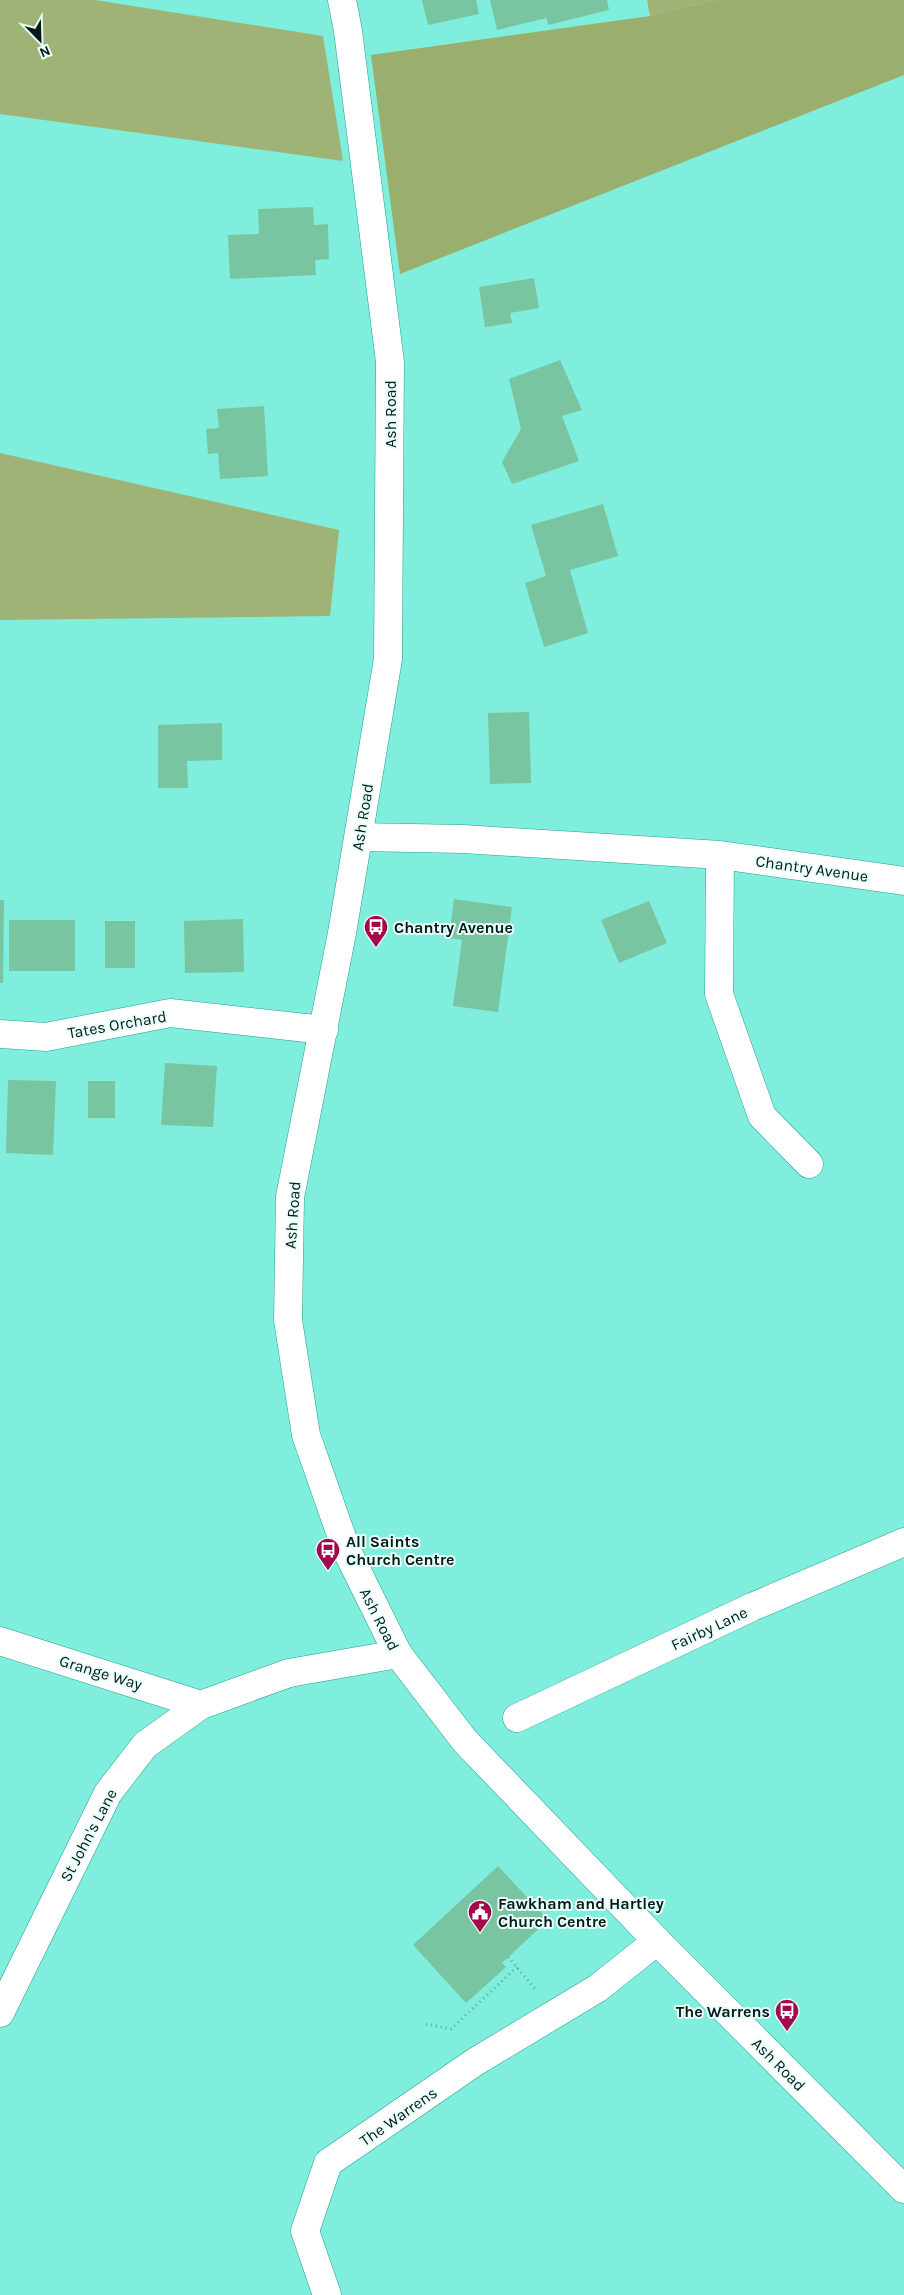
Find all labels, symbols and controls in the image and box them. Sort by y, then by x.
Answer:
north arrow [15,15,65,65]
text: N [37,42,53,61]
street label: Ash Road [381,380,400,448]
street label: Ash Road [348,782,377,852]
street label: Chantry Avenue [754,851,870,886]
bus stop icon: Chantry Avenue [363,914,389,948]
place label: Chantry Avenue [394,918,513,937]
street label: Tates Orchard [66,1006,168,1043]
street label: Ash Road [281,1181,304,1250]
place label: All Saints Church Centre [346,1532,455,1569]
bus stop icon: All Saints Church Centre [315,1537,341,1571]
street label: Ash Road [356,1585,403,1654]
street label: Fairby Lane [668,1602,750,1654]
street label: Grange Way [57,1651,145,1694]
street label: St John's Lane [56,1786,121,1885]
place label: Fawkham and Hartley Church Centre [498,1894,664,1931]
public building icon: Fawkham and Hartley Church Centre [467,1899,493,1933]
bus stop icon: The Warrens [774,1998,800,2032]
place label: The Warrens [676,2002,770,2021]
street label: Ash Road [748,2034,809,2095]
street label: The Warrens [356,2083,441,2150]

